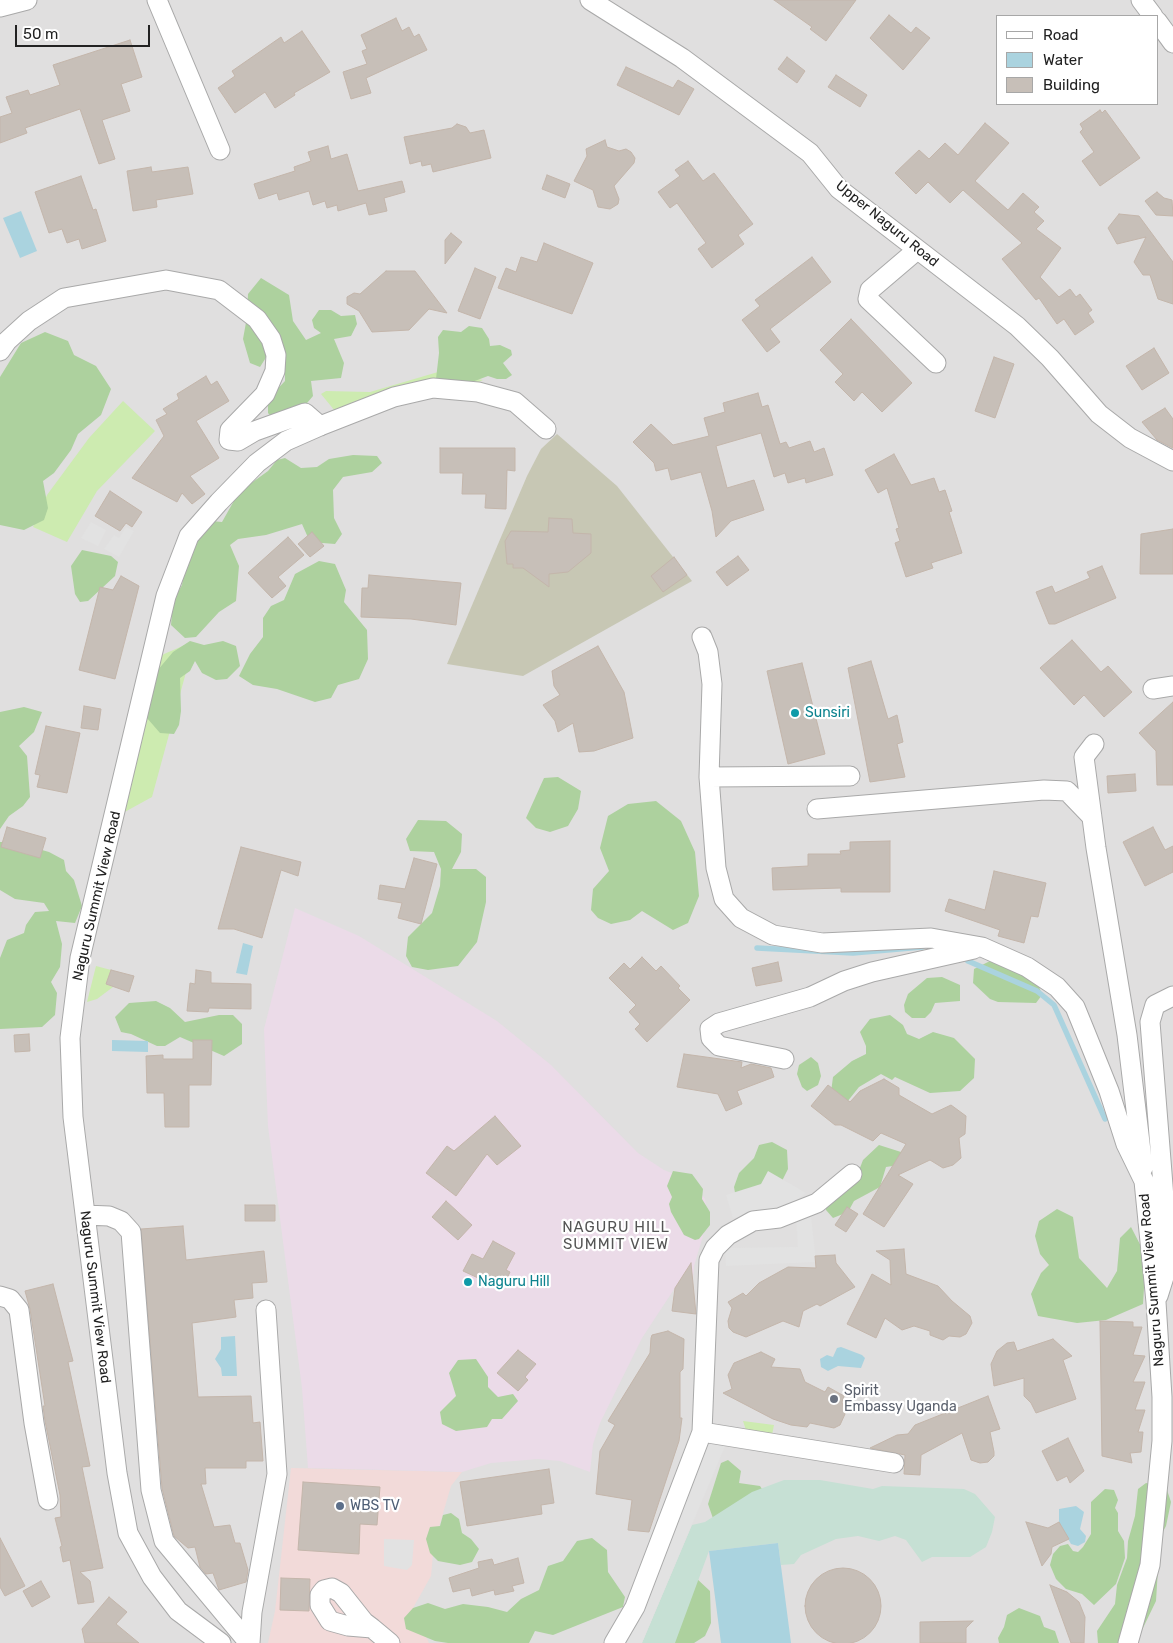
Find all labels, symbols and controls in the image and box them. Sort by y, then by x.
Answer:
scale bar [18,15,152,47]
legend [996,15,1158,105]
text: 50 m [23,25,58,43]
text: Road [1043,26,1079,44]
text: Water [1043,51,1083,69]
text: Building [1043,76,1100,94]
street label: Upper Naguru Road [832,177,942,271]
place label: Sunsiri [805,705,850,721]
marker: Sunsiri [789,707,801,719]
street label: Naguru Summit View Road [69,809,125,983]
street label: Naguru Summit View Road [1136,1193,1168,1367]
street label: Naguru Summit View Road [76,1210,114,1384]
district label: NAGURU HILL SUMMIT VIEW [561,1219,671,1254]
place label: Naguru Hill [478,1274,550,1290]
marker: Naguru Hill [462,1276,474,1288]
place label: Spirit Embassy Uganda [844,1383,957,1415]
marker: Spirit Embassy Uganda [828,1393,840,1405]
place label: WBS TV [350,1498,400,1514]
marker: WBS TV [334,1500,346,1512]

